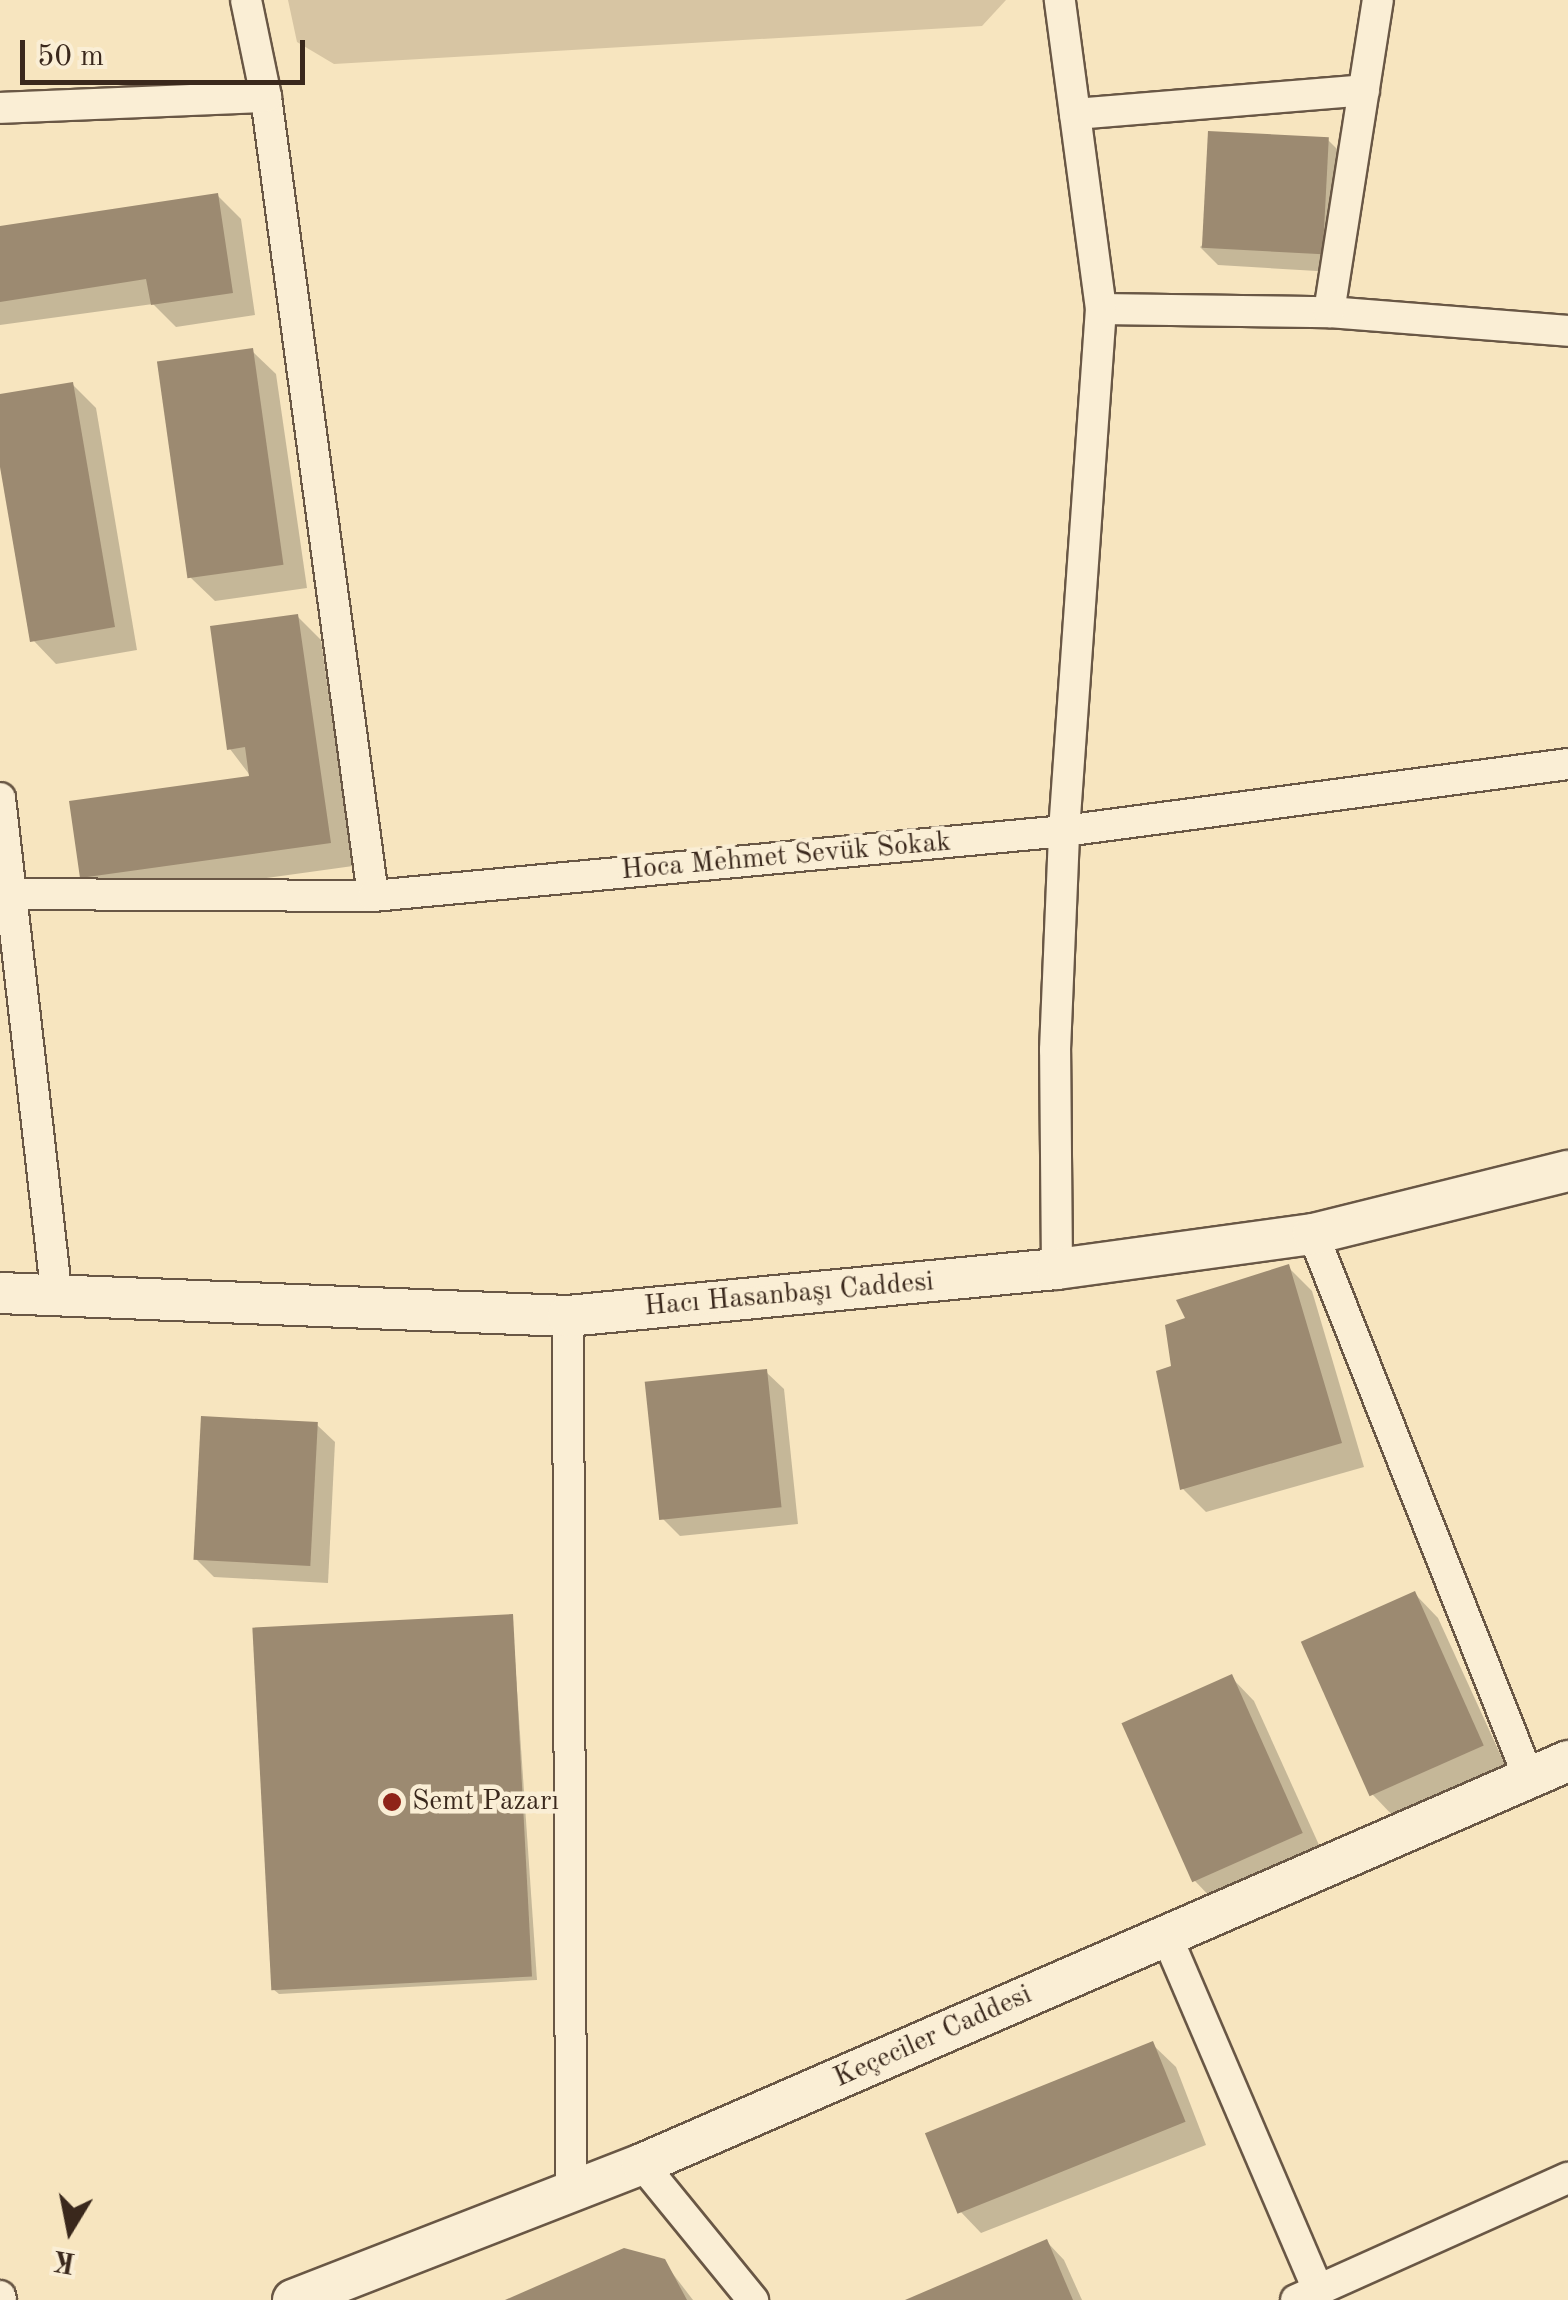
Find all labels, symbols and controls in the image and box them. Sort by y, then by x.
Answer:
scale bar [25,20,310,82]
text: 50 m [37,42,104,72]
street label: Hoca Mehmet Sevük Sokak [620,826,952,888]
street label: Hacı Hasanbaşı Caddesi [643,1266,935,1324]
place label: Semt Pazarı [412,1785,559,1819]
marker: Semt Pazarı [381,1791,403,1813]
street label: Keçeciler Caddesi [829,1978,1037,2096]
north arrow [20,2180,120,2280]
text: K [52,2244,78,2275]

